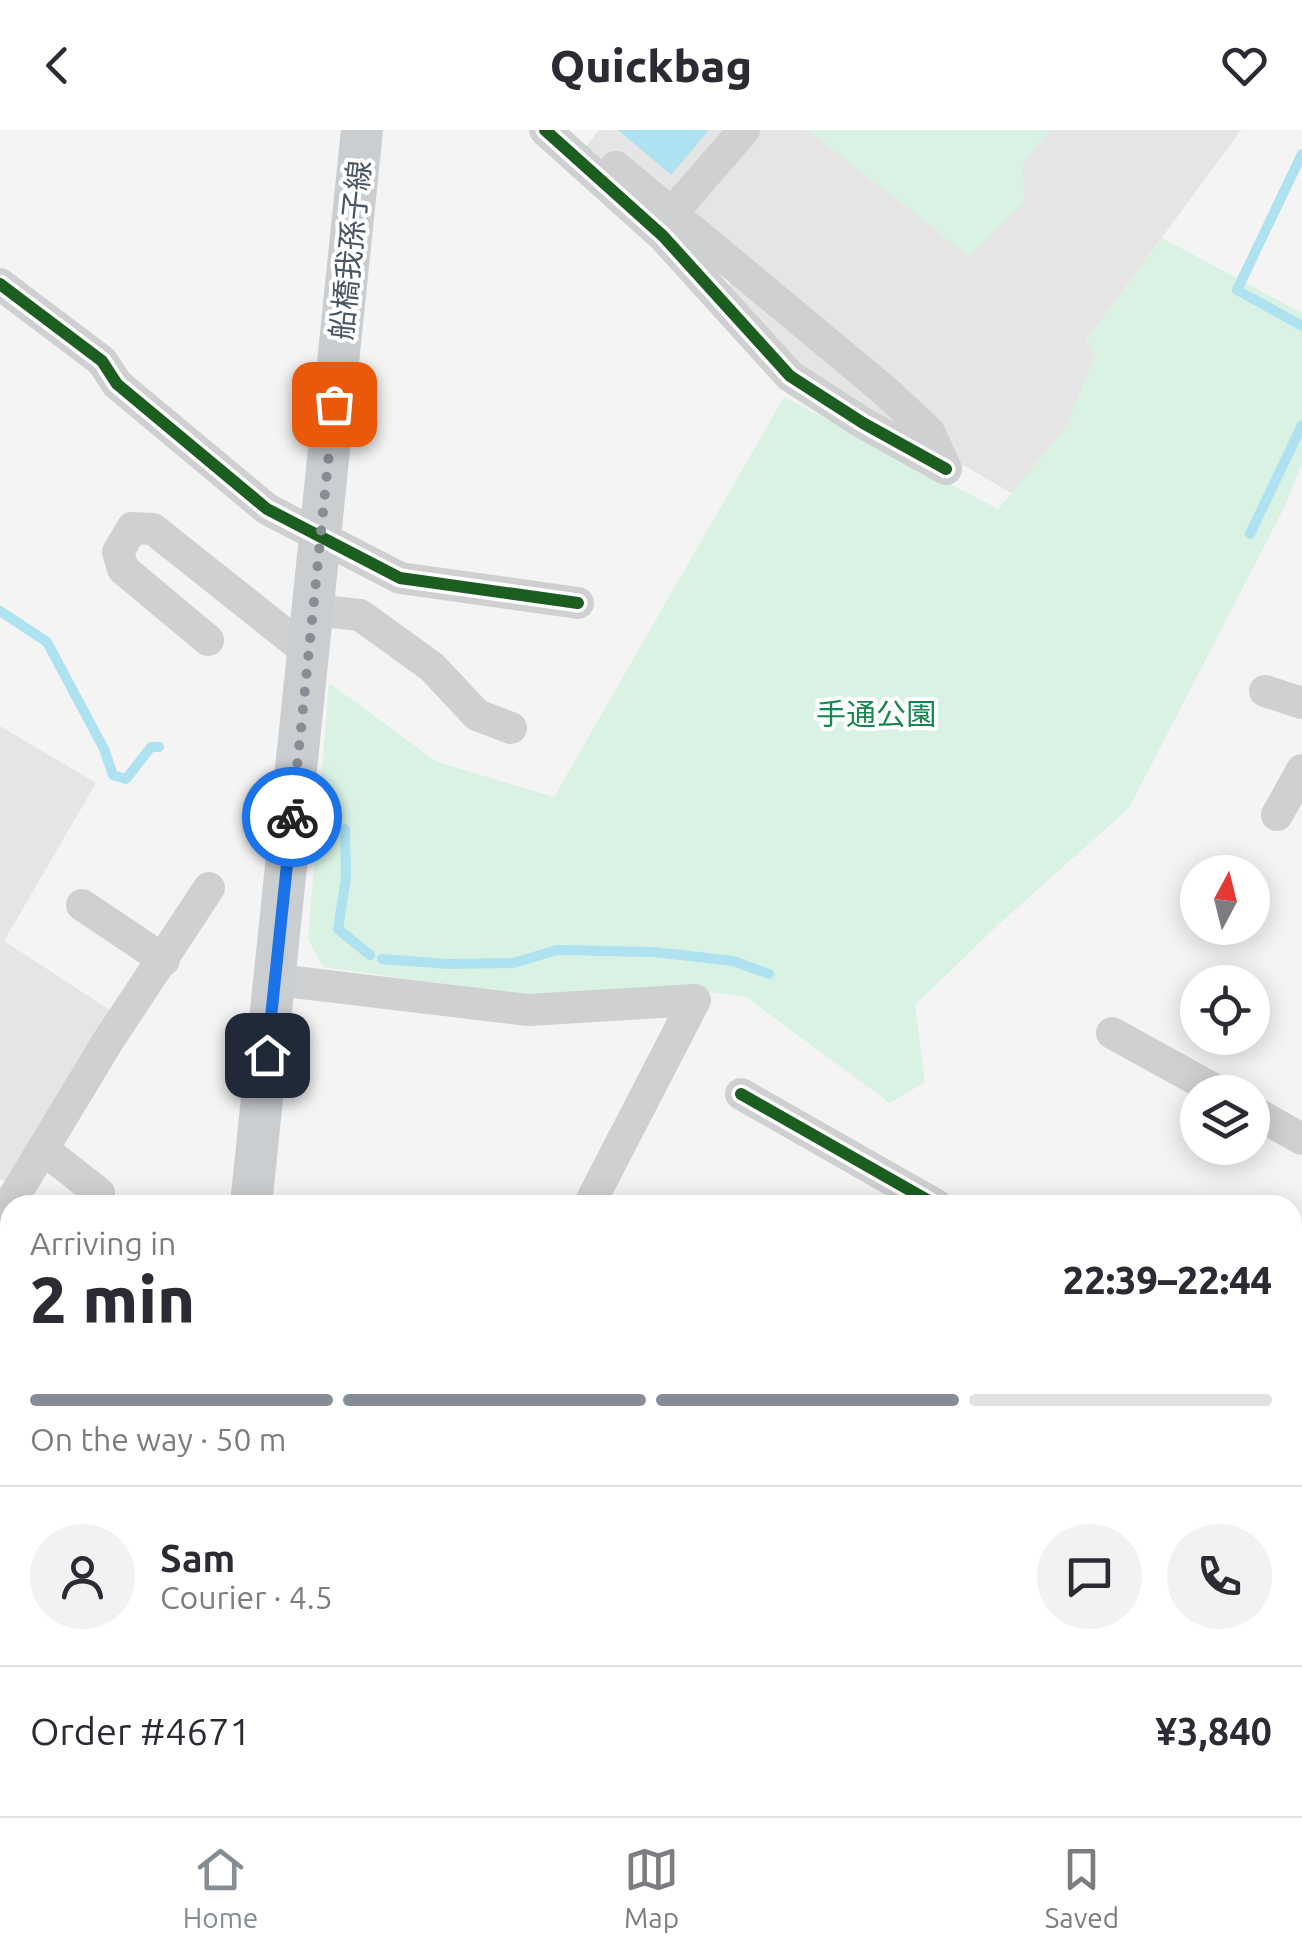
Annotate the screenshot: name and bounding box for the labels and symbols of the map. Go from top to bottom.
street label: 船橋我孫子線 [324,159,376,341]
pin [292,362,377,447]
park label: 手通公園 [816,697,936,731]
courier [242,767,342,867]
north arrow [1180,855,1270,945]
pin [225,1013,310,1098]

